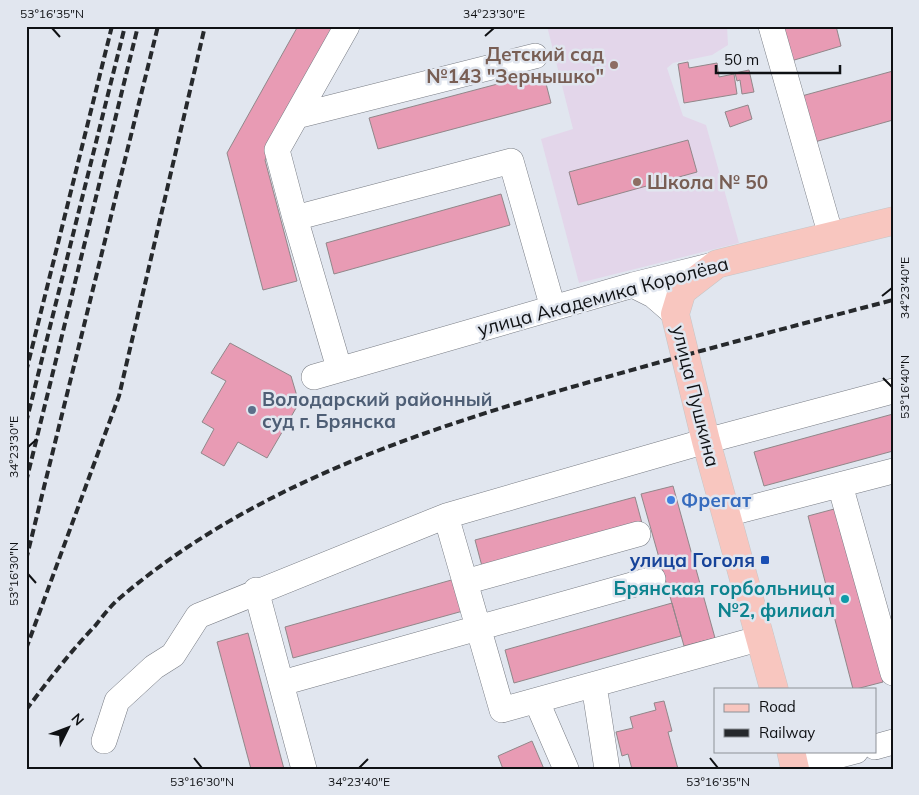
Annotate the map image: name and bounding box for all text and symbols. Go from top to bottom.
text: 53°16'35"N [20,6,84,21]
text: 34°23'30"E [463,6,525,21]
place label: Детский сад №143 "Зернышко" [426,42,604,88]
scale bar [716,42,840,74]
text: 50 m [724,50,759,69]
marker: Детский сад №143 "Зернышко" [608,59,620,71]
place label: Школа № 50 [647,170,768,194]
marker: Школа № 50 [631,176,643,188]
street label: улица Академика Королёва [475,251,731,341]
text: 34°23'40"E [897,257,912,319]
street label: улица Пушкина [667,323,725,469]
text: 53°16'40"N [897,355,912,419]
place label: Володарский районный суд г. Брянска [262,387,492,433]
marker: Володарский районный суд г. Брянска [246,404,258,416]
text: 34°23'30"E [6,416,21,478]
place label: Фрегат [681,488,752,512]
marker: Фрегат [665,494,677,506]
text: 53°16'30"N [6,542,21,606]
place label: улица Гоголя [630,548,755,572]
marker: улица Гоголя [759,554,771,566]
place label: Брянская горбольница №2, филиал [613,576,835,622]
marker: Брянская горбольница №2, филиал [839,593,851,605]
legend [714,688,876,752]
text: Road [759,697,796,716]
north arrow [42,702,92,752]
text: N [67,709,88,729]
text: Railway [759,723,815,742]
text: 53°16'30"N [170,774,234,789]
text: 34°23'40"E [328,774,390,789]
text: 53°16'35"N [686,774,750,789]

